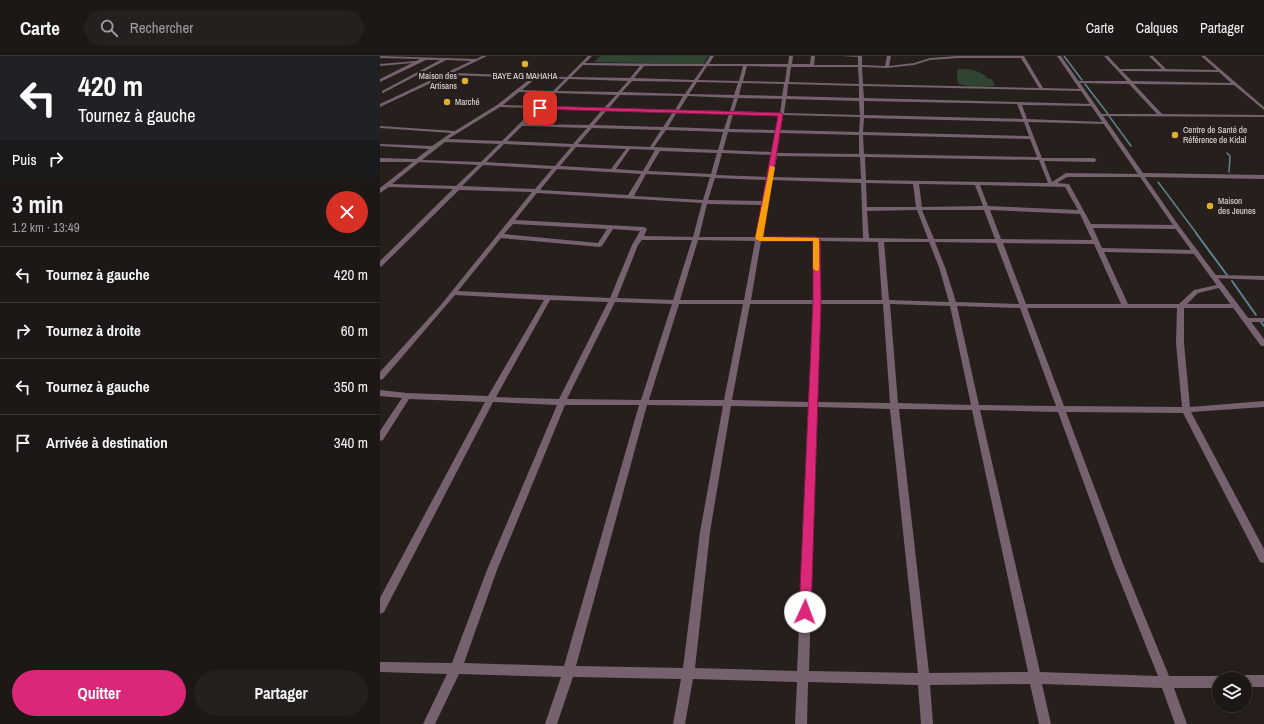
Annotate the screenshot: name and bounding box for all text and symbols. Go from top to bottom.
search box [84,10,364,46]
text: Carte [20,15,60,41]
icon: search [98,17,120,39]
text: Rechercher [130,17,193,38]
text: Carte [1086,19,1114,37]
text: Calques [1136,19,1178,37]
text: Partager [1200,19,1244,37]
marker: BAYE AG MAHAHA [520,59,530,69]
text: 420 m [78,67,143,105]
place label: Maison des Artisans [419,70,457,92]
place label: BAYE AG MAHAHA [492,70,558,82]
icon: left [12,72,64,124]
marker: Maison des Artisans [460,76,470,86]
pin [523,91,557,125]
place label: Marché [455,96,480,108]
marker: Marché [442,97,452,107]
icon: arrive [529,97,551,119]
text: Tournez à gauche [78,103,195,128]
place label: Centre de Santé de Référence de Kidal [1183,124,1247,146]
marker: Centre de Santé de Référence de Kidal [1170,130,1180,140]
icon: right [45,148,67,170]
text: Puis [12,149,37,170]
text: 3 min [12,188,63,220]
button: close [326,191,368,233]
place label: Maison des Jeunes [1218,195,1256,217]
marker: Maison des Jeunes [1205,201,1215,211]
text: 1.2 km · 13:49 [12,219,80,236]
icon: left [12,264,34,286]
text: Tournez à gauche [46,264,150,285]
text: 420 m [334,264,368,285]
icon: right [12,320,34,342]
text: Tournez à droite [46,320,141,341]
text: 60 m [341,320,368,341]
icon: left [12,376,34,398]
text: Tournez à gauche [46,376,150,397]
text: 350 m [334,376,368,397]
icon: arrive [12,432,34,454]
text: Arrivée à destination [46,432,168,453]
text: 340 m [334,432,368,453]
position arrow [784,591,826,633]
button: Quitter [12,670,186,716]
button: Partager [194,670,368,716]
map controls [1212,672,1252,712]
button: layers [1212,672,1252,712]

